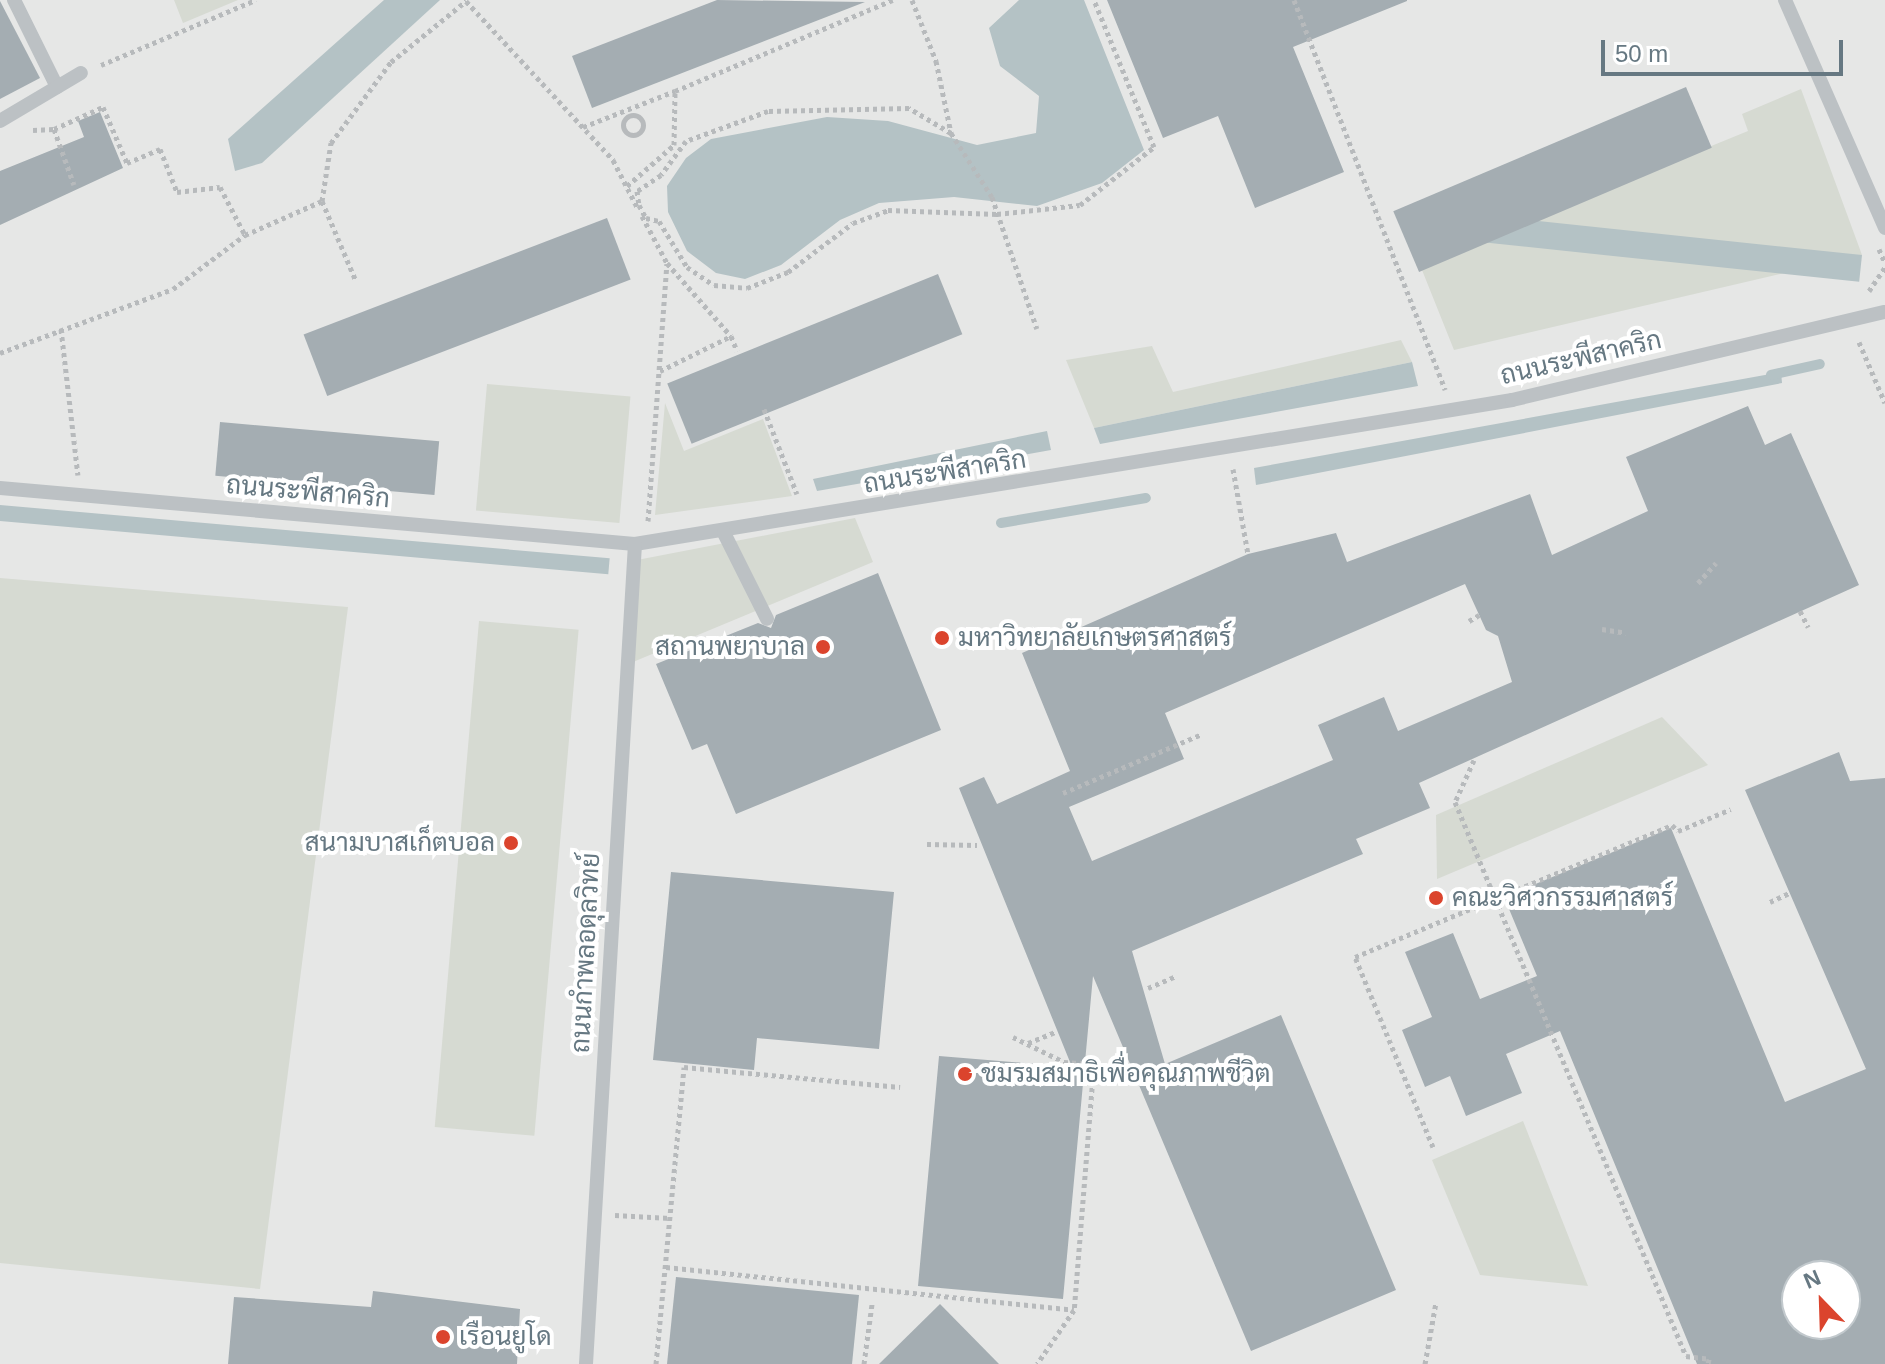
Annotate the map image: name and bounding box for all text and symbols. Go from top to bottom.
scale bar [1605,24,1847,74]
text: 50 m [1615,40,1668,67]
street label: ถนนระพีสาคริก [1497,324,1665,392]
street label: ถนนระพีสาคริก [861,444,1029,500]
street label: ถนนระพีสาคริก [225,469,391,515]
place label: มหาวิทยาลัยเกษตรศาสตร์ [958,622,1232,654]
marker: มหาวิทยาลัยเกษตรศาสตร์ [933,629,951,647]
place label: สถานพยาบาล [655,631,805,663]
marker: สถานพยาบาล [812,636,834,658]
place label: สนามบาสเก็ตบอล [304,827,495,859]
marker: สนามบาสเก็ตบอล [502,834,520,852]
street label: ถนนกำพลอดุลวิทย์ [565,852,607,1054]
place label: คณะวิศวกรรมศาสตร์ [1452,882,1673,914]
marker: คณะวิศวกรรมศาสตร์ [1427,889,1445,907]
place label: ชมรมสมาธิเพื่อคุณภาพชีวิต [981,1058,1271,1090]
marker: ชมรมสมาธิเพื่อคุณภาพชีวิต [956,1065,974,1083]
north arrow [1781,1260,1861,1340]
text: N [1800,1265,1824,1294]
place label: เรือนยูโด [459,1321,552,1353]
marker: เรือนยูโด [434,1328,452,1346]

